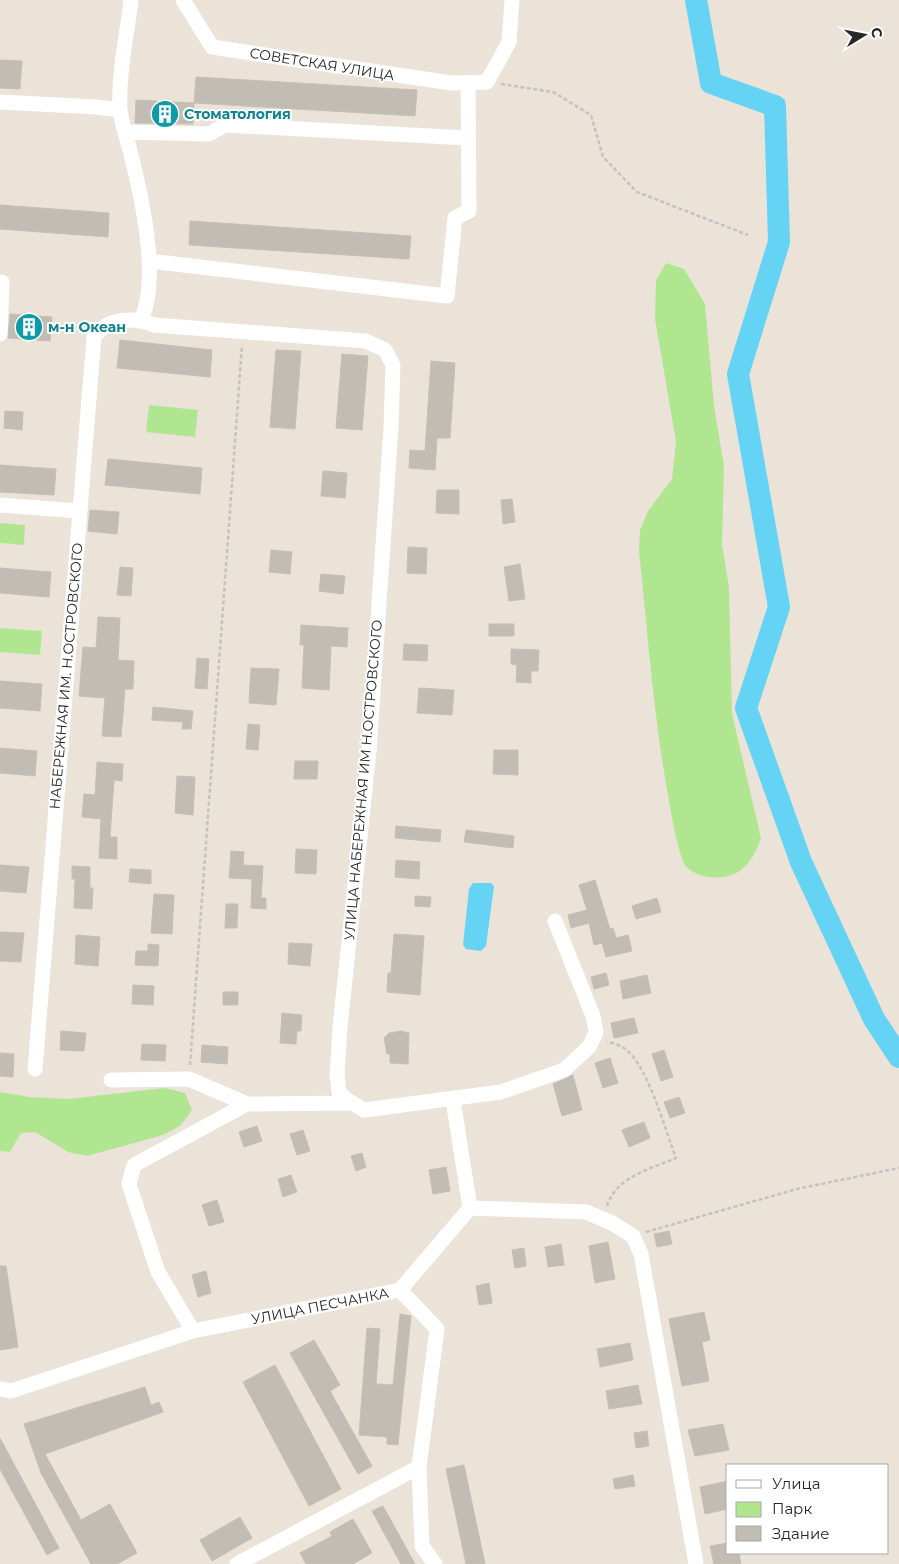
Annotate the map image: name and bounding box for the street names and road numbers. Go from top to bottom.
street label: СОВЕТСКАЯ УЛИЦА [248,44,396,84]
street label: НАБЕРЕЖНАЯ ИМ. Н.ОСТРОВСКОГО [45,542,87,810]
street label: УЛИЦА НАБЕРЕЖНАЯ ИМ Н.ОСТРОВСКОГО [340,619,386,941]
street label: УЛИЦА ПЕСЧАНКА [250,1284,391,1328]

